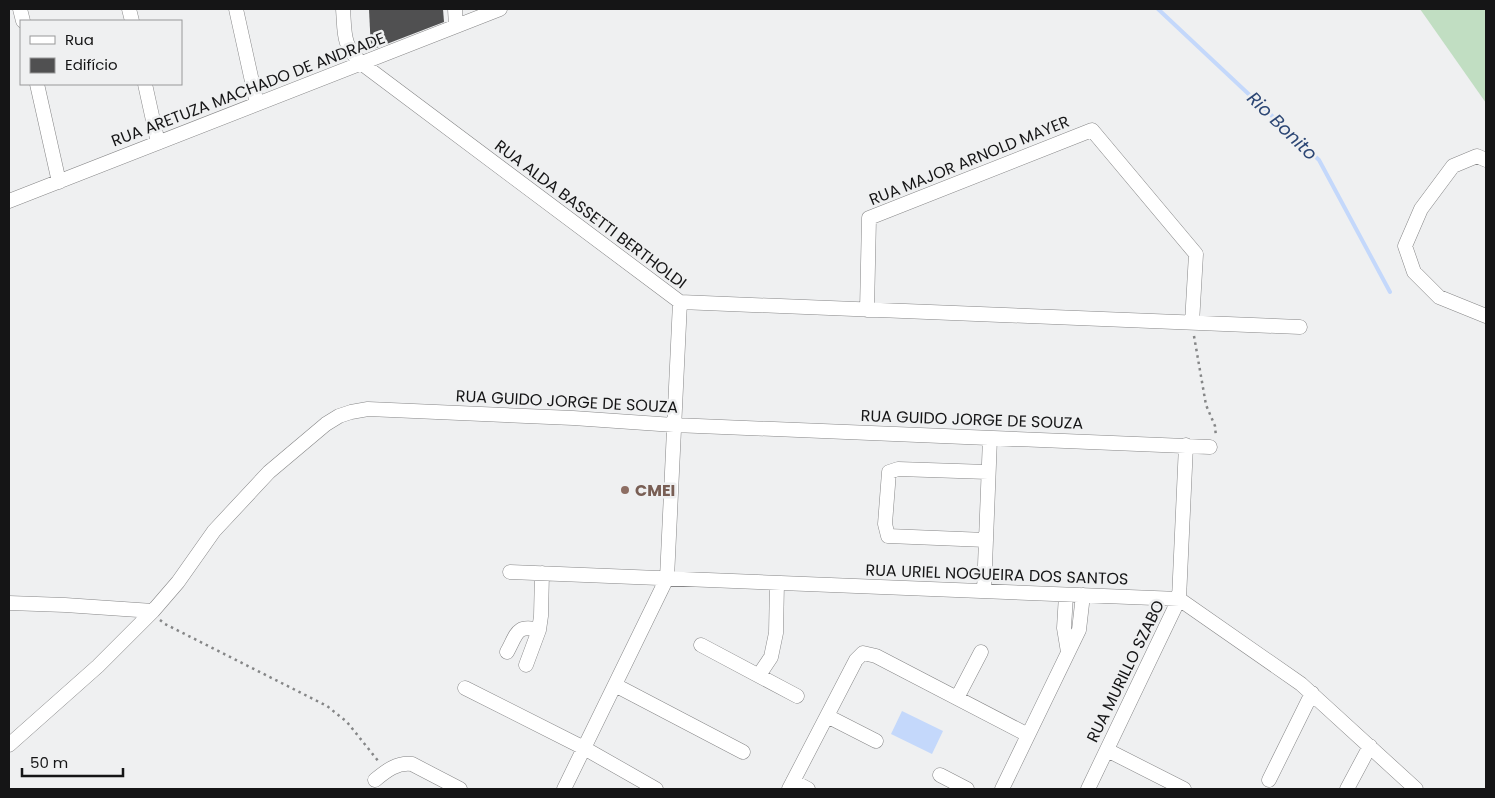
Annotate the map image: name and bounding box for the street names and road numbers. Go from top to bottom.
street label: RUA ARETUZA MACHADO DE ANDRADE [108,26,388,152]
street label: RUA MAJOR ARNOLD MAYER [866,110,1073,211]
street label: RUA ALDA BASSETTI BERTHOLDI [490,135,691,294]
street label: RUA GUIDO JORGE DE SOUZA [455,384,679,419]
street label: RUA GUIDO JORGE DE SOUZA [860,404,1084,435]
street label: RUA URIEL NOGUEIRA DOS SANTOS [865,558,1129,591]
street label: RUA MURILLO SZABO [1081,596,1170,746]

